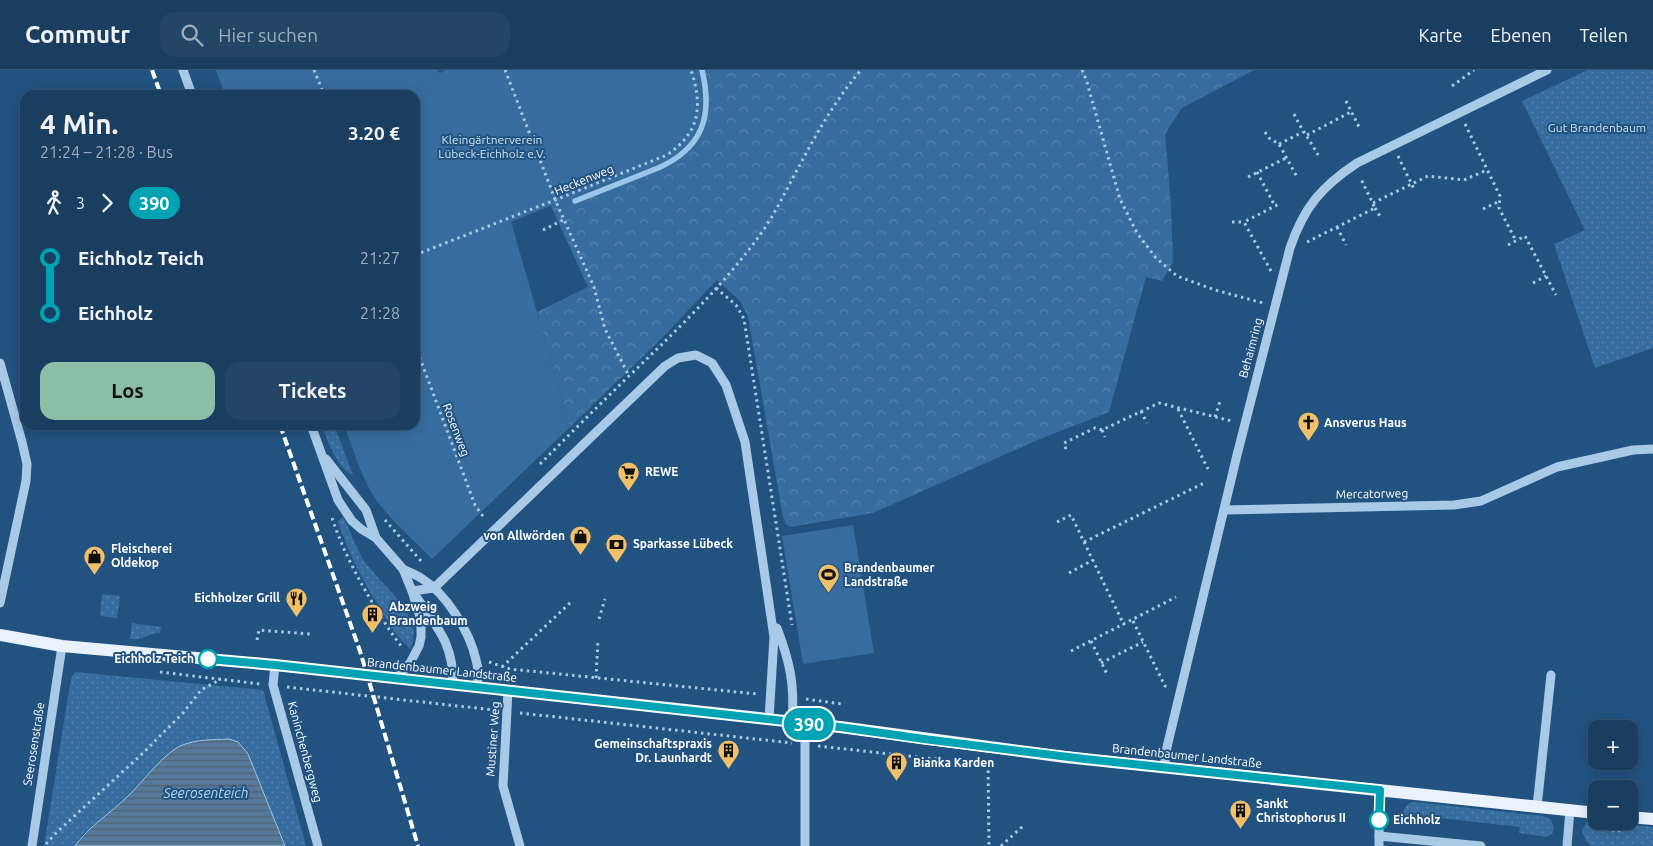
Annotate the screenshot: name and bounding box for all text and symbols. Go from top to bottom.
search box [160,12,510,57]
text: Commutr [25,21,130,48]
icon: search [178,21,206,49]
text: Hier suchen [218,24,318,46]
text: Karte [1419,25,1463,45]
text: Ebenen [1491,25,1552,45]
text: Teilen [1580,25,1628,45]
text: 4 Min. [40,108,118,139]
park label: Gut Brandenbaum [1548,121,1646,134]
text: 3.20 € [348,122,400,144]
park label: Kleingärtnerverein Lübeck-Eichholz e.V. [438,133,546,160]
text: 21:24 – 21:28 · Bus [40,143,173,161]
street label: Heckenweg [552,162,615,197]
icon: walk [40,189,68,217]
icon: forward [93,189,121,217]
text: 390 [139,193,170,213]
text: 3 [76,194,85,212]
text: Eichholz Teich [78,247,204,269]
text: 21:27 [360,249,400,267]
text: Eichholz [78,302,153,324]
text: 21:28 [360,304,400,322]
street label: Behaimring [1236,316,1265,379]
button: Los [40,362,215,420]
button: Tickets [225,362,400,420]
street label: Rosenweg [440,401,473,458]
church icon: Ansverus Haus [1296,411,1320,442]
place label: Ansverus Haus [1324,416,1407,429]
supermarket icon: REWE [617,460,641,491]
place label: REWE [645,465,678,478]
street label: Mercatorweg [1336,486,1408,501]
shop icon: von Allwörden [569,524,593,555]
place label: von Allwörden [484,529,565,542]
bank icon: Sparkasse Lübeck [605,532,629,563]
place label: Sparkasse Lübeck [633,537,733,550]
place label: Fleischerei Oldekop [111,542,172,569]
shop icon: Fleischerei Oldekop [83,544,107,575]
place label: Brandenbaumer Landstraße [844,561,934,588]
sports icon: Brandenbaumer Landstraße [816,563,840,594]
restaurant icon: Eichholzer Grill [284,586,308,617]
place label: Eichholzer Grill [194,591,280,604]
place label: Abzweig Brandenbaum [389,600,468,627]
building icon: Abzweig Brandenbaum [361,602,385,633]
marker: Eichholz Teich [198,649,218,669]
place label: Eichholz Teich [114,652,194,665]
street label: Brandenbaumer Landstraße [366,655,518,684]
street label: Kaninchenbergweg [286,700,325,804]
street label: Seerosenstraße [20,701,47,787]
street label: Mustiner Weg [483,701,502,777]
line badge: 390 [780,708,838,740]
text: 390 [794,714,824,734]
map controls [1588,720,1638,830]
button: + [1588,720,1638,770]
place label: Gemeinschaftspraxis Dr. Launhardt [594,737,712,764]
building icon: Gemeinschaftspraxis Dr. Launhardt [716,739,740,770]
street label: Brandenbaumer Landstraße [1111,741,1263,770]
building icon: Bianka Karden [885,751,909,782]
place label: Bianka Karden [913,756,994,769]
button: − [1588,780,1638,830]
water label: Seerosenteich [162,785,249,801]
place label: Sankt Christophorus II [1256,797,1346,824]
building icon: Sankt Christophorus II [1228,799,1252,830]
marker: Eichholz [1369,810,1389,830]
place label: Eichholz [1393,813,1440,826]

